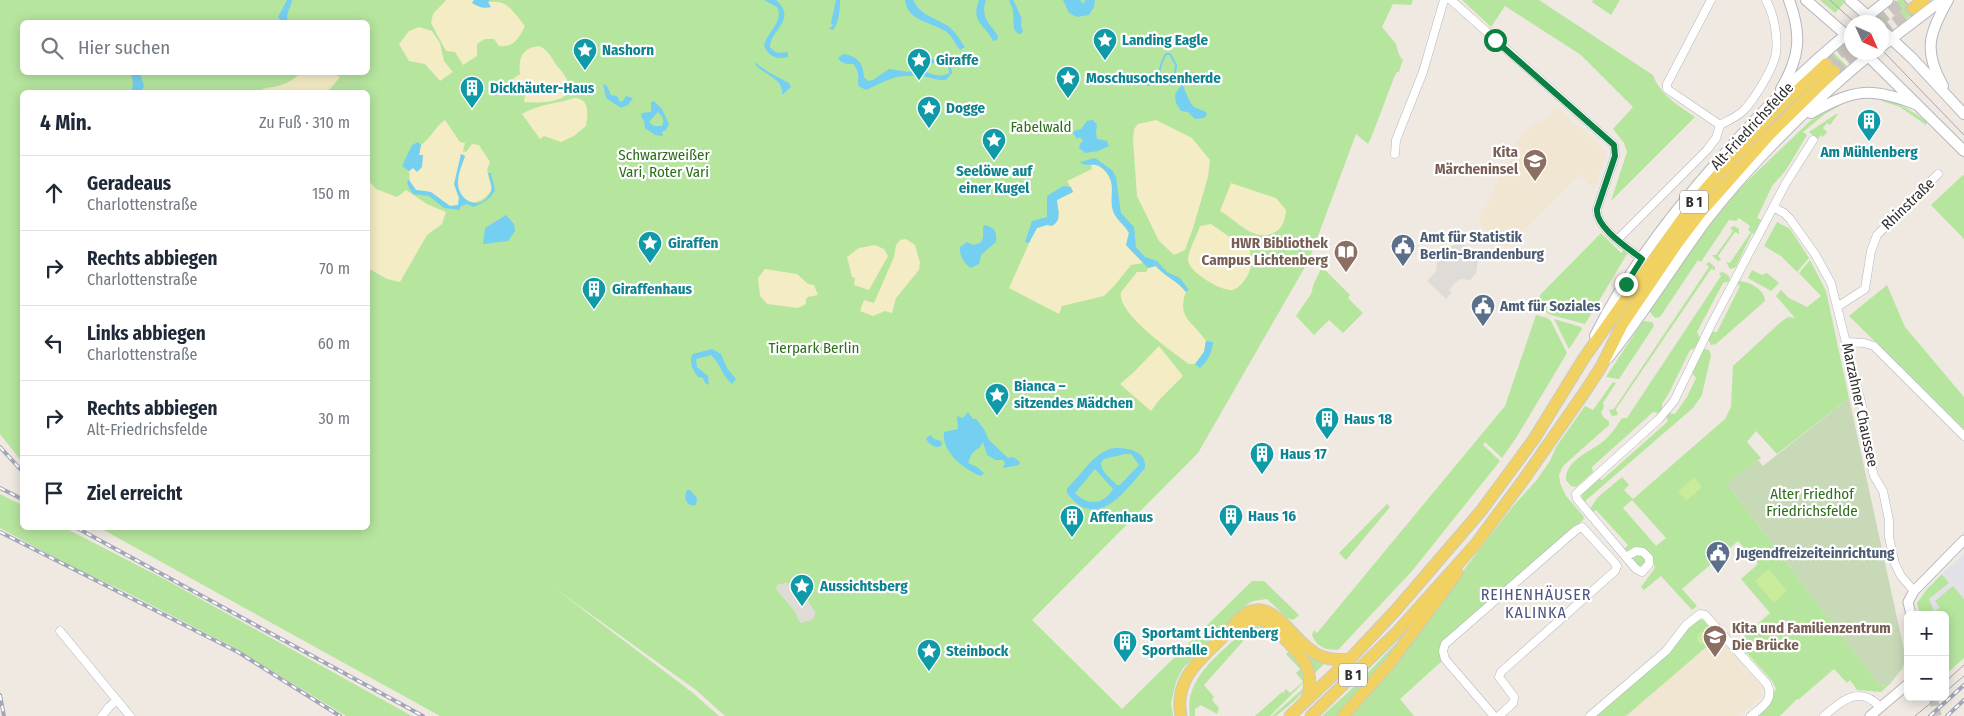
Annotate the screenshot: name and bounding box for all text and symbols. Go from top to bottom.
north arrow [1844,15,1889,60]
search box [20,20,370,75]
place icon: Landing Eagle [1092,27,1118,61]
route start [1484,29,1507,52]
place label: Landing Eagle [1122,31,1208,49]
icon: search [38,34,66,62]
text: Hier suchen [78,36,170,59]
place icon: Nashorn [572,37,598,71]
place label: Nashorn [602,41,654,59]
place icon: Giraffe [906,47,932,81]
place label: Giraffe [936,51,979,69]
place icon: Moschusochsenherde [1055,65,1081,99]
place label: Moschusochsenherde [1086,69,1221,87]
building icon: Dickhäuter-Haus [459,75,485,109]
street label: Alt-Friedrichsfelde [1707,78,1797,174]
place label: Dickhäuter-Haus [490,79,595,97]
place icon: Dogge [916,95,942,129]
place label: Dogge [946,99,986,117]
building icon: Am Mühlenberg [1856,108,1882,142]
text: 4 Min. [40,110,92,136]
text: Zu Fuß · 310 m [259,113,350,132]
park label: Fabelwald [1010,118,1072,136]
place icon: Seelöwe auf einer Kugel [981,127,1007,161]
place label: Kita Märcheninsel [1435,143,1519,178]
place label: Am Mühlenberg [1819,143,1918,161]
park label: Schwarzweißer Vari, Roter Vari [618,146,710,181]
school or university icon: Kita Märcheninsel [1522,148,1548,182]
place label: Seelöwe auf einer Kugel [956,162,1033,197]
text: Geradeaus [87,172,171,195]
street label: Rhinstraße [1878,174,1938,234]
icon: ahead [40,179,68,207]
text: 150 m [312,184,350,203]
road number: B 1 [1680,190,1708,213]
text: Charlottenstraße [87,195,197,214]
place label: Amt für Statistik Berlin-Brandenburg [1419,228,1545,263]
place icon: Giraffen [637,230,663,264]
public building icon: Amt für Statistik Berlin-Brandenburg [1390,233,1416,267]
place label: Giraffen [668,234,719,252]
place label: HWR Bibliothek Campus Lichtenberg [1201,234,1329,269]
library icon: HWR Bibliothek Campus Lichtenberg [1333,239,1359,273]
text: Rechts abbiegen [87,247,217,270]
icon: right [40,254,68,282]
text: 70 m [319,259,350,278]
text: Charlottenstraße [87,270,197,289]
route end [1615,273,1638,296]
building icon: Giraffenhaus [581,276,607,310]
place label: Giraffenhaus [612,280,693,298]
public building icon: Amt für Soziales [1470,293,1496,327]
place label: Amt für Soziales [1499,297,1601,315]
text: Links abbiegen [87,322,206,345]
icon: left [40,329,68,357]
text: 60 m [318,334,350,353]
park label: Tierpark Berlin [769,339,859,357]
street label: Marzahner Chaussee [1838,341,1882,469]
text: Charlottenstraße [87,345,197,364]
place label: Bianca – sitzendes Mädchen [1014,377,1133,412]
place icon: Bianca – sitzendes Mädchen [984,382,1010,416]
text: Rechts abbiegen [87,397,217,420]
icon: right [40,404,68,432]
building icon: Haus 18 [1314,406,1340,440]
text: 30 m [318,409,350,428]
place label: Haus 18 [1344,410,1392,428]
text: Alt-Friedrichsfelde [87,420,208,439]
building icon: Haus 17 [1249,441,1275,475]
place label: Haus 17 [1280,445,1327,463]
icon: arrive [40,479,68,507]
text: Ziel erreicht [87,482,183,505]
park label: Alter Friedhof Friedrichsfelde [1766,485,1858,520]
building icon: Haus 16 [1218,503,1244,537]
building icon: Affenhaus [1059,504,1085,538]
place label: Haus 16 [1248,507,1296,525]
place label: Affenhaus [1089,508,1153,526]
public building icon: Jugendfreizeiteinrichtung [1705,540,1731,574]
place label: Jugendfreizeiteinrichtung [1735,544,1895,562]
place icon: Aussichtsberg [789,573,815,607]
place label: Aussichtsberg [819,577,908,595]
district label: REIHENHÄUSER KALINKA [1481,585,1591,622]
map controls [1904,611,1949,701]
button: + [1904,611,1949,656]
place label: Kita und Familienzentrum Die Brücke [1732,619,1891,654]
place label: Sportamt Lichtenberg Sporthalle [1142,624,1279,659]
school or university icon: Kita und Familienzentrum Die Brücke [1702,624,1728,658]
building icon: Sportamt Lichtenberg Sporthalle [1112,629,1138,663]
place icon: Steinbock [916,638,942,672]
place label: Steinbock [946,642,1009,660]
button: − [1904,656,1949,701]
road number: B 1 [1339,664,1367,686]

